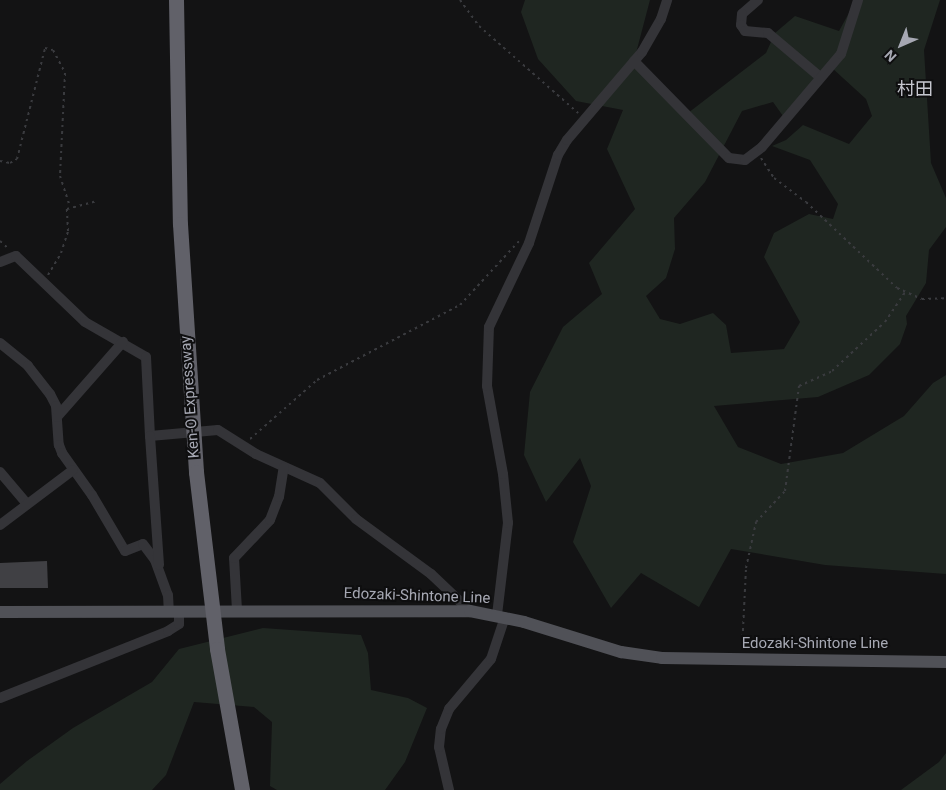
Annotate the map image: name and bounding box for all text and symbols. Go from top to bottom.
north arrow [876,20,926,70]
text: N [881,47,900,65]
district label: 村田 [897,78,933,100]
street label: Ken-O Expressway [177,335,203,459]
street label: Edozaki-Shintone Line [343,584,491,608]
street label: Edozaki-Shintone Line [742,635,888,653]

